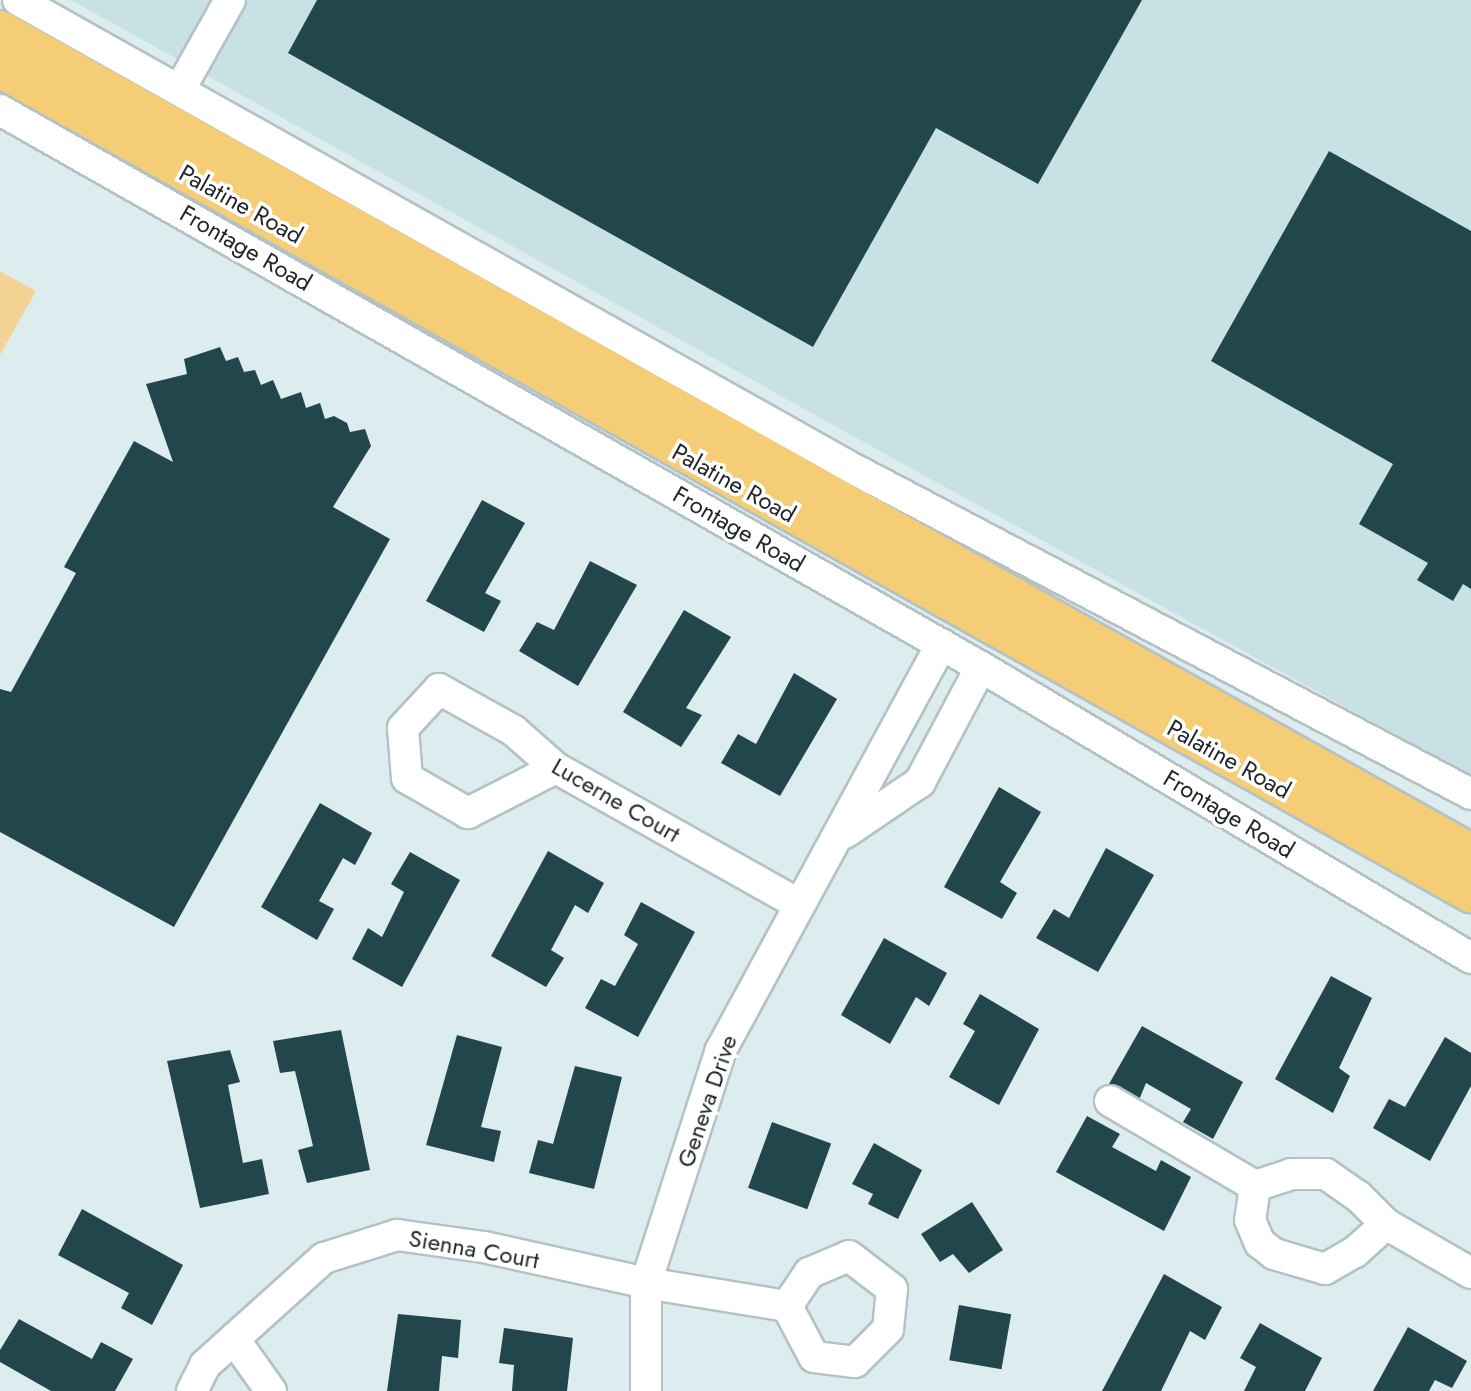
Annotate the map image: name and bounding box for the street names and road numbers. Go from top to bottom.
street label: Palatine Road [174,158,308,250]
street label: Frontage Road [175,199,317,297]
street label: Palatine Road [667,437,801,529]
street label: Frontage Road [668,480,810,578]
street label: Palatine Road [1162,713,1296,805]
street label: Lucerne Court [547,752,685,848]
street label: Frontage Road [1158,764,1300,864]
street label: Geneva Drive [671,1031,743,1171]
street label: Sienna Court [407,1223,541,1275]

